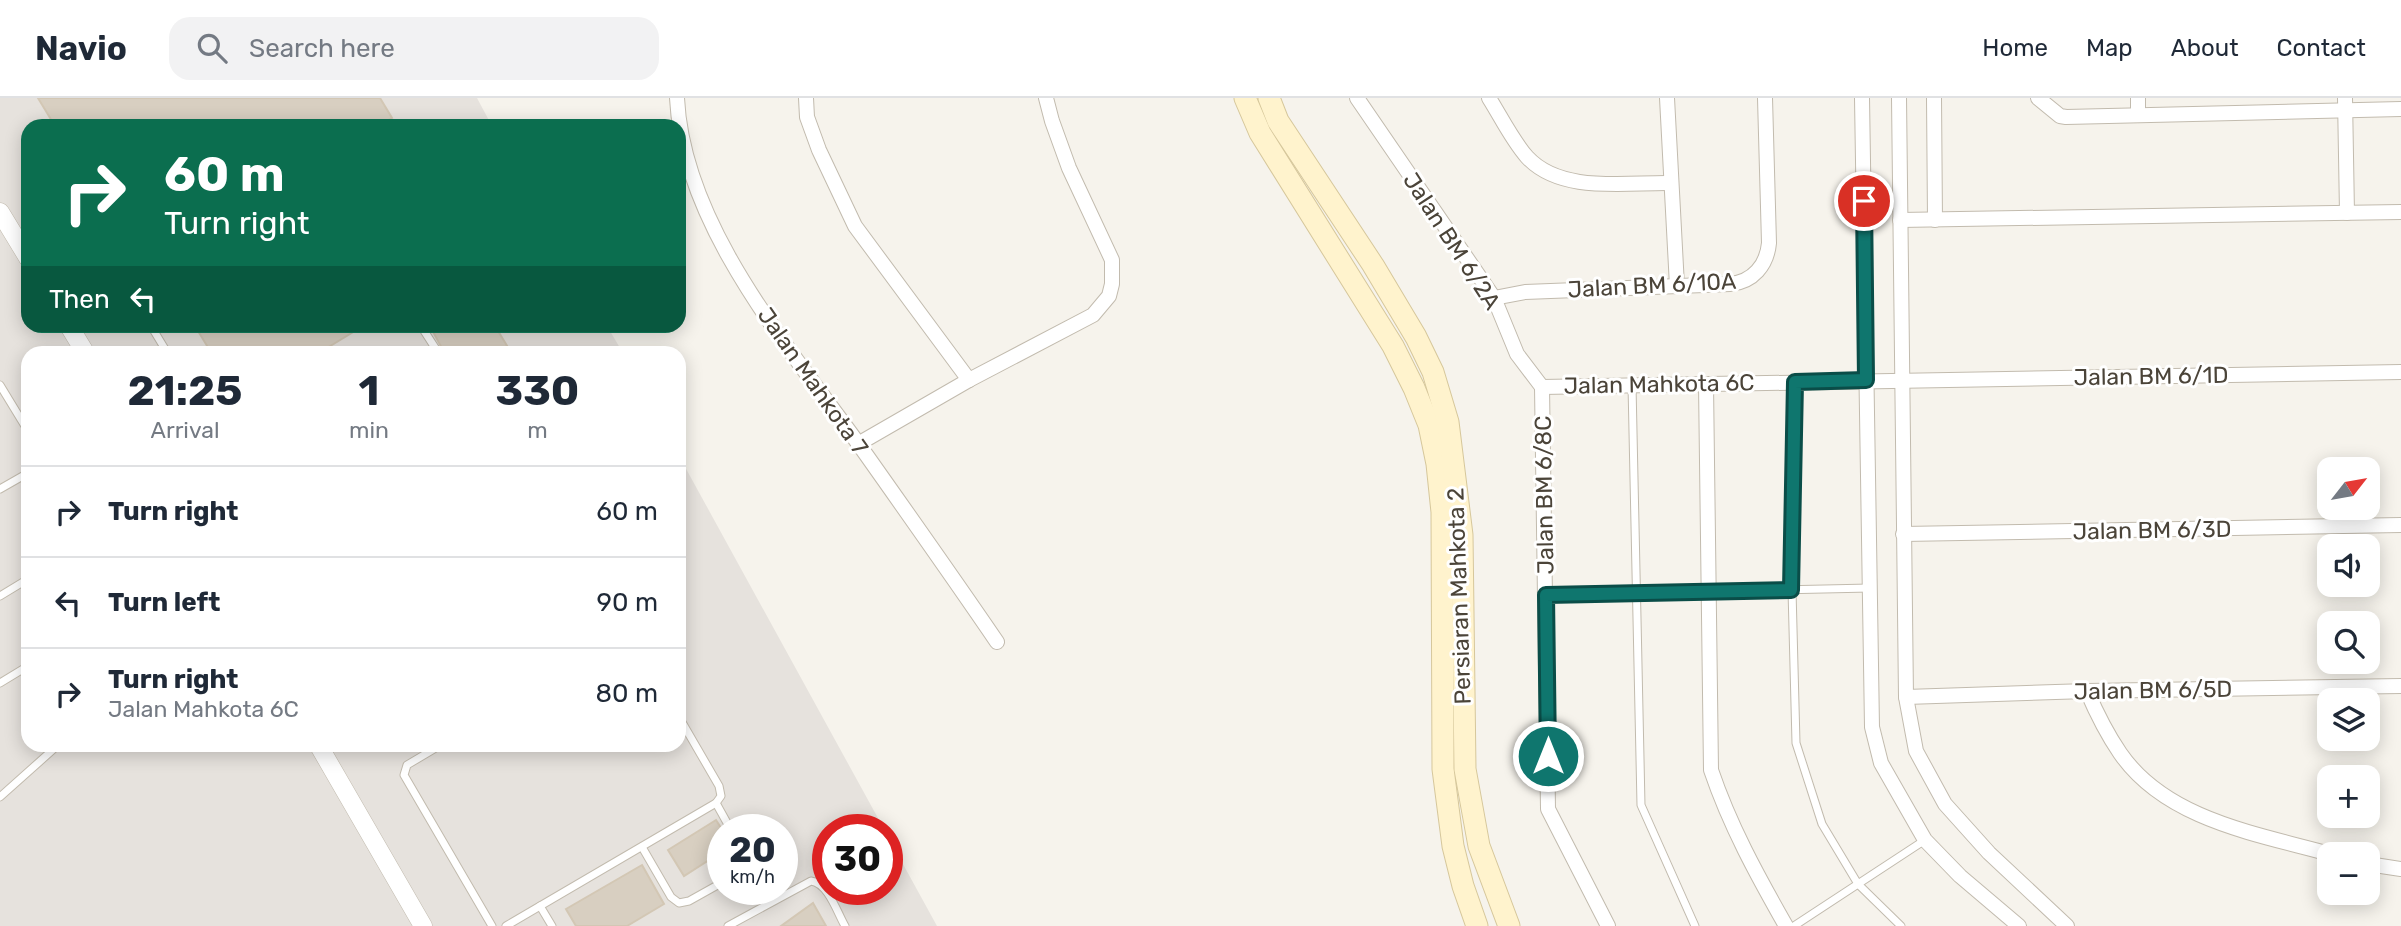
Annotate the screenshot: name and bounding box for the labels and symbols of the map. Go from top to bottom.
street label: Jalan BM 6/2A [1397,167,1507,315]
pin [1834,171,1894,231]
street label: Jalan BM 6/10A [1567,267,1737,303]
street label: Jalan Mahkota 7 [752,302,874,460]
street label: Jalan BM 6/1D [2073,361,2229,391]
street label: Jalan Mahkota 6C [1563,368,1755,400]
street label: Jalan BM 6/8C [1529,415,1559,575]
north arrow [2317,457,2380,520]
street label: Persiaran Mahkota 2 [1441,487,1477,705]
street label: Jalan BM 6/3D [2072,515,2232,545]
street label: Jalan BM 6/5D [2073,675,2233,705]
position arrow [1511,719,1585,793]
speed limit sign: 30 [812,814,903,905]

